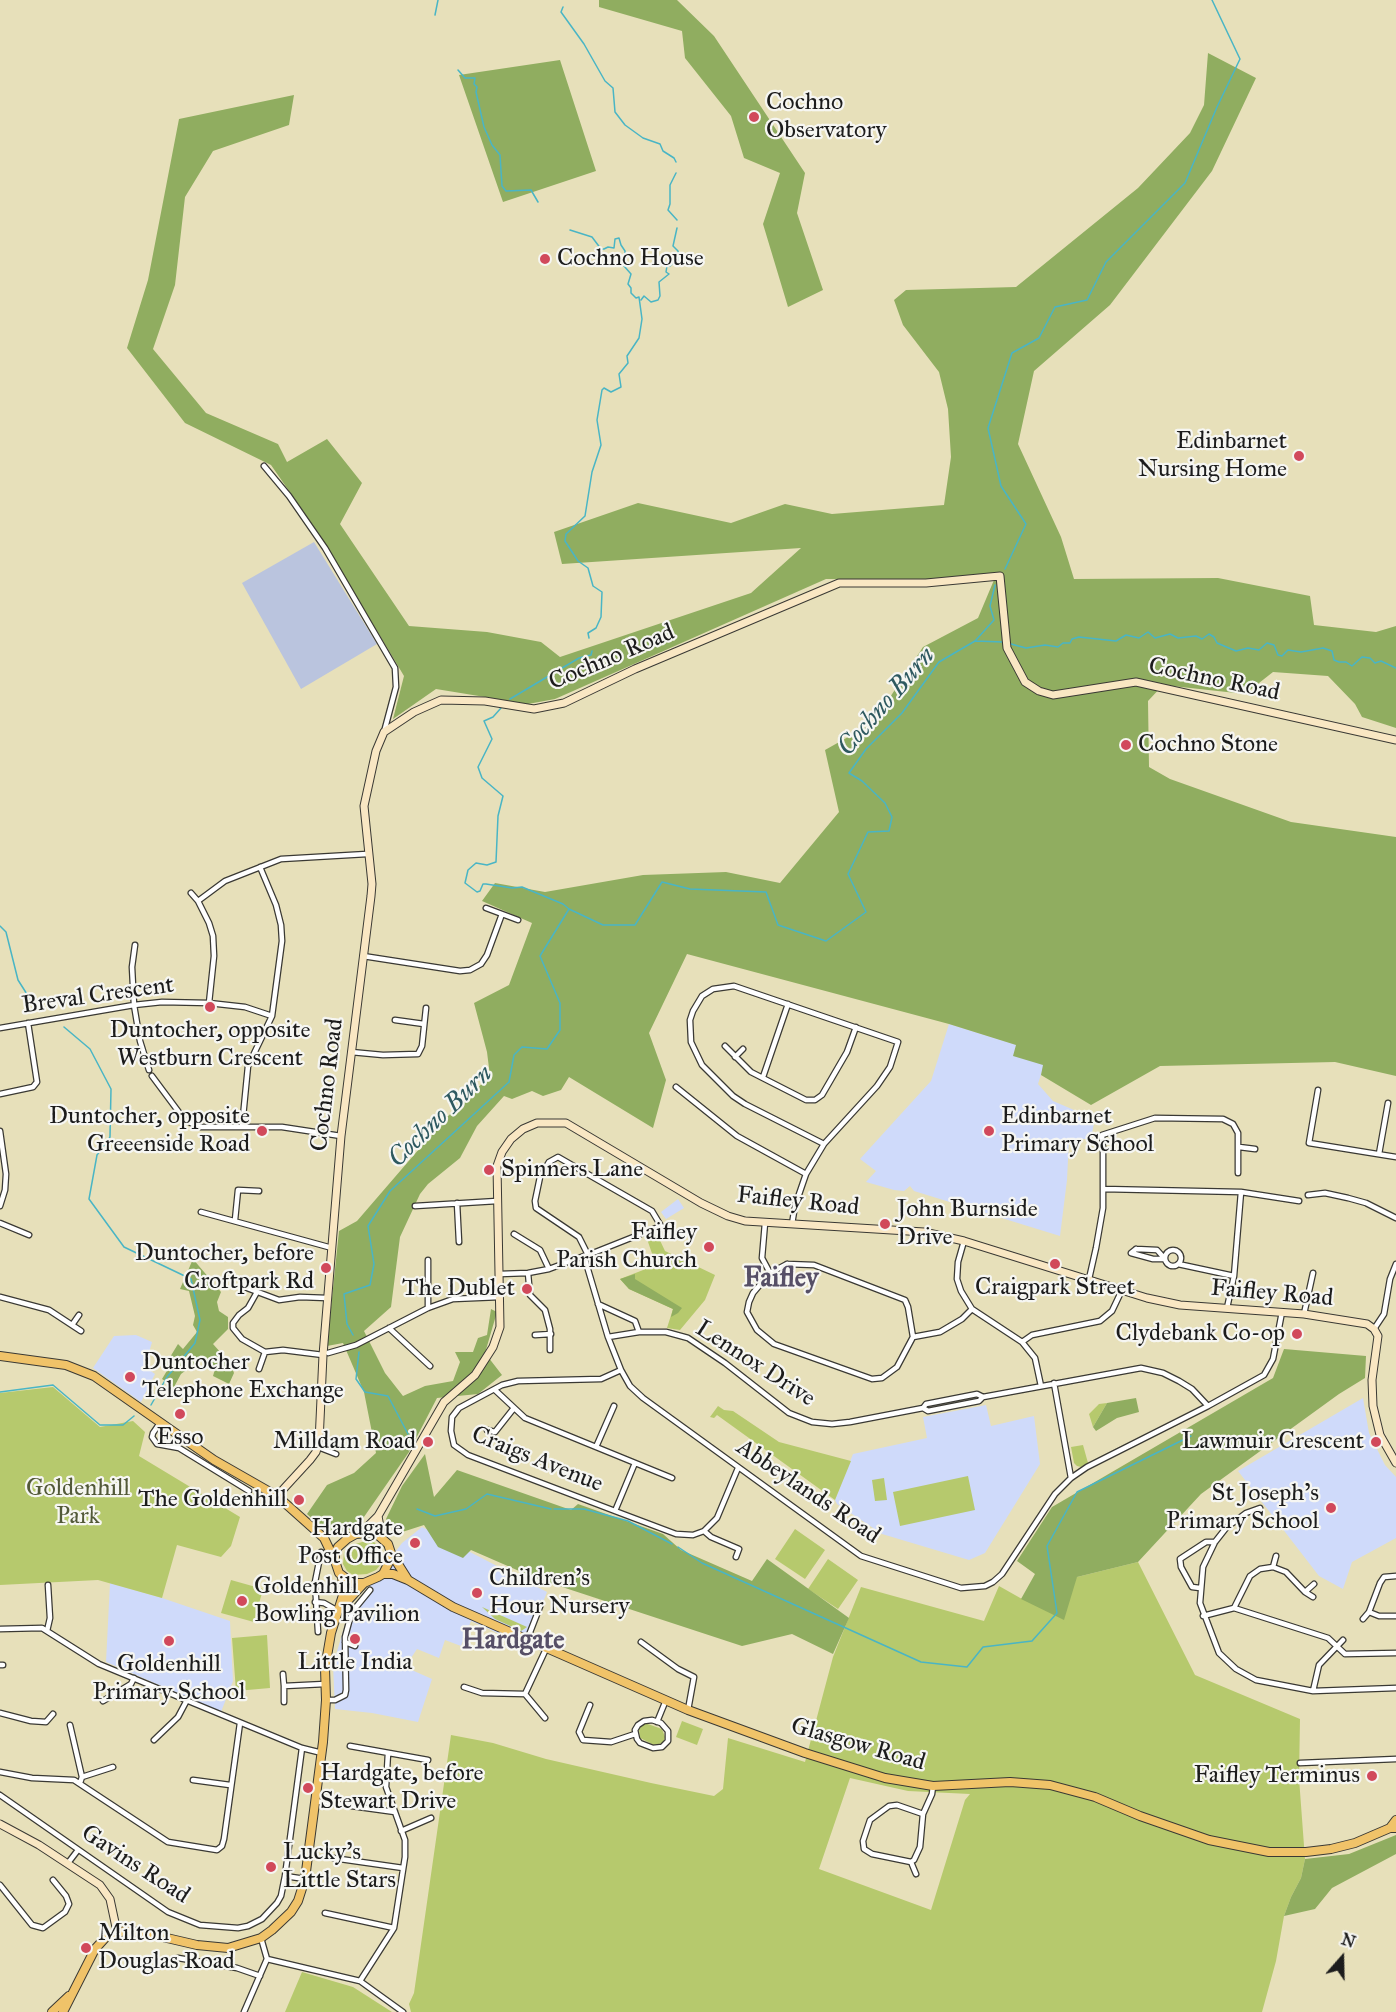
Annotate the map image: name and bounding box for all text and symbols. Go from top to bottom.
place label: Cochno Observatory [766,89,887,145]
marker: Cochno Observatory [747,110,761,124]
place label: Cochno House [557,245,704,273]
marker: Cochno House [538,252,552,266]
place label: Edinbarnet Nursing Home [1138,428,1287,484]
marker: Edinbarnet Nursing Home [1292,449,1306,463]
street label: Cochno Road [545,619,679,697]
water label: Cochno Burn [831,641,943,763]
street label: Cochno Road [1146,652,1282,708]
place label: Cochno Stone [1138,731,1278,759]
marker: Cochno Stone [1119,738,1133,752]
street label: Breval Crescent [20,971,176,1021]
marker: Duntocher, opposite Westburn Crescent [203,1000,217,1014]
place label: Duntocher, opposite Westburn Crescent [110,1017,310,1073]
street label: Cochno Road [306,1017,350,1153]
water label: Cochno Burn [382,1059,500,1175]
place label: Duntocher, opposite Greeenside Road [49,1103,250,1159]
place label: Edinbarnet Primary School [1001,1103,1154,1159]
marker: Duntocher, opposite Greeenside Road [255,1124,269,1138]
marker: Edinbarnet Primary School [982,1124,996,1138]
place label: Spinners Lane [501,1156,643,1184]
marker: Spinners Lane [482,1163,496,1177]
street label: Faifley Road [735,1181,861,1223]
place label: John Burnside Drive [897,1196,1038,1252]
marker: John Burnside Drive [878,1217,892,1231]
place label: Faifley Parish Church [556,1219,697,1275]
place label: Duntocher, before Croftpark Rd [135,1240,314,1296]
marker: Faifley Parish Church [702,1240,716,1254]
marker: Craigpark Street [1048,1257,1062,1271]
marker: Duntocher, before Croftpark Rd [319,1261,333,1275]
district label: Faifley [744,1263,818,1295]
place label: Craigpark Street [975,1274,1135,1302]
street label: Faifley Road [1210,1274,1334,1314]
place label: The Dublet [402,1275,515,1303]
marker: The Dublet [520,1282,534,1296]
street label: Lennox Drive [690,1315,820,1413]
place label: Clydebank Co-op [1116,1320,1285,1348]
marker: Clydebank Co-op [1290,1327,1304,1341]
place label: Duntocher Telephone Exchange [142,1349,344,1405]
marker: Duntocher Telephone Exchange [123,1370,137,1384]
marker: Esso [173,1407,187,1421]
street label: Craigs Avenue [467,1421,607,1499]
place label: Esso [157,1424,203,1452]
place label: Milldam Road [273,1428,416,1456]
place label: Lawmuir Crescent [1182,1428,1364,1456]
street label: Abbeylands Road [731,1433,885,1551]
marker: Milldam Road [421,1435,435,1449]
marker: Lawmuir Crescent [1369,1435,1383,1449]
park label: Goldenhill Park [26,1475,130,1531]
place label: St Joseph's Primary School [1166,1480,1319,1536]
place label: The Goldenhill [138,1486,287,1514]
marker: The Goldenhill [292,1493,306,1507]
marker: St Joseph's Primary School [1324,1501,1338,1515]
place label: Hardgate Post Office [298,1515,403,1571]
marker: Hardgate Post Office [408,1536,422,1550]
place label: Children’s Hour Nursery [489,1565,629,1621]
place label: Goldenhill Bowling Pavilion [254,1573,420,1629]
marker: Children’s Hour Nursery [470,1586,484,1600]
marker: Goldenhill Bowling Pavilion [235,1594,249,1608]
district label: Hardgate [461,1625,565,1657]
marker: Little India [348,1632,362,1646]
marker: Goldenhill Primary School [162,1634,176,1648]
place label: Little India [298,1649,412,1677]
place label: Goldenhill Primary School [92,1651,246,1707]
street label: Glasgow Road [788,1712,928,1778]
place label: Hardgate, before Stewart Drive [320,1760,484,1816]
place label: Faifley Terminus [1194,1762,1360,1790]
marker: Faifley Terminus [1365,1769,1379,1783]
marker: Hardgate, before Stewart Drive [301,1781,315,1795]
street label: Gavins Road [75,1819,195,1911]
place label: Lucky's Little Stars [283,1839,396,1895]
marker: Lucky's Little Stars [264,1860,278,1874]
place label: Milton Douglas Road [98,1920,235,1976]
north arrow [1312,1928,1372,1988]
text: N [1339,1929,1358,1952]
marker: Milton Douglas Road [79,1941,93,1955]

